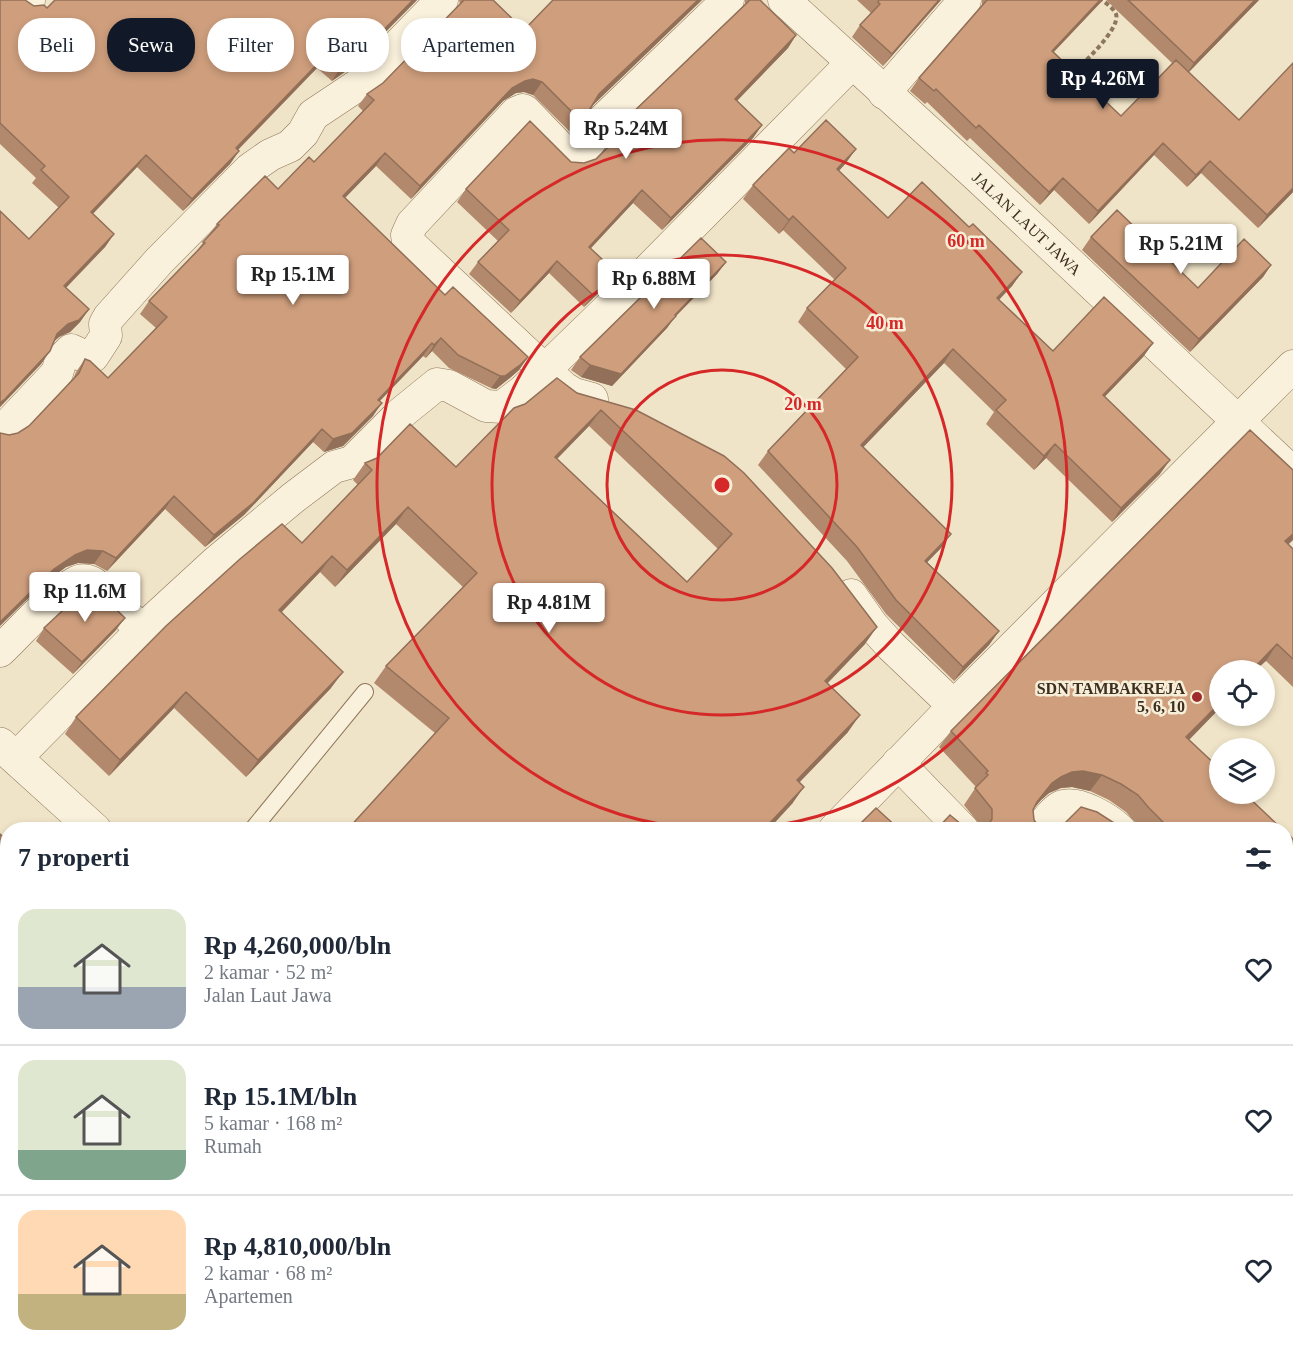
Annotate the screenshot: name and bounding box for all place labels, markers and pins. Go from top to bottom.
pin: Rp 4.26M [1041,59,1165,110]
pin: Rp 5.24M [564,109,688,160]
pin: Rp 5.21M [1119,224,1243,275]
pin: Rp 15.1M [231,255,355,306]
pin: Rp 6.88M [592,259,716,310]
centre of rings [712,475,732,495]
pin: Rp 11.6M [23,572,147,623]
pin: Rp 4.81M [487,583,611,634]
place label: SDN TAMBAKREJA 5, 6, 10 [1037,680,1185,715]
marker: SDN TAMBAKREJA 5, 6, 10 [1190,690,1204,704]

